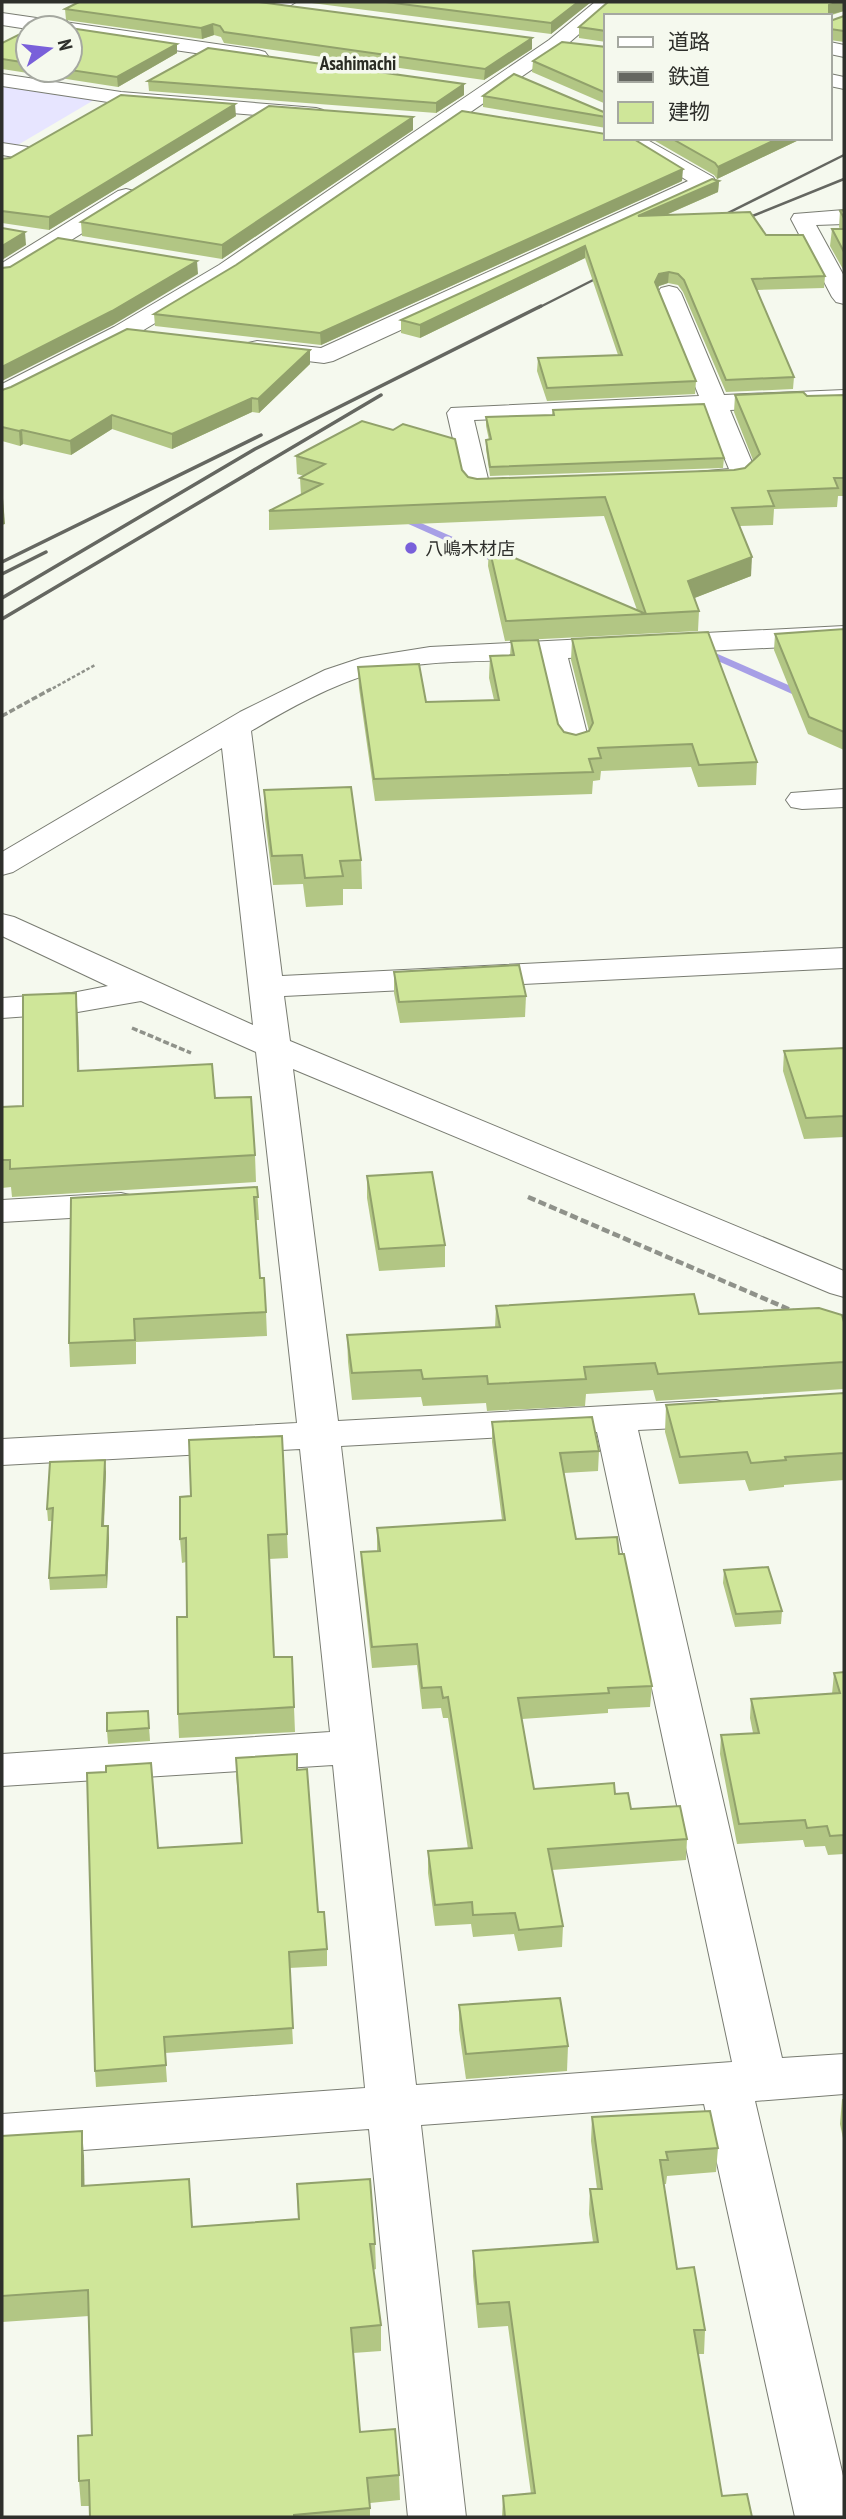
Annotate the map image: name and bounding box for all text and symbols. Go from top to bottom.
north arrow [14,14,84,84]
legend [604,14,832,140]
text: 道路 [668,28,710,55]
text: N [53,37,78,53]
district label: Asahimachi [319,51,396,75]
text: 鉄道 [668,63,710,90]
text: 建物 [668,98,710,125]
place label: 八嶋木材店 [425,537,515,560]
marker: 八嶋木材店 [403,540,419,556]

